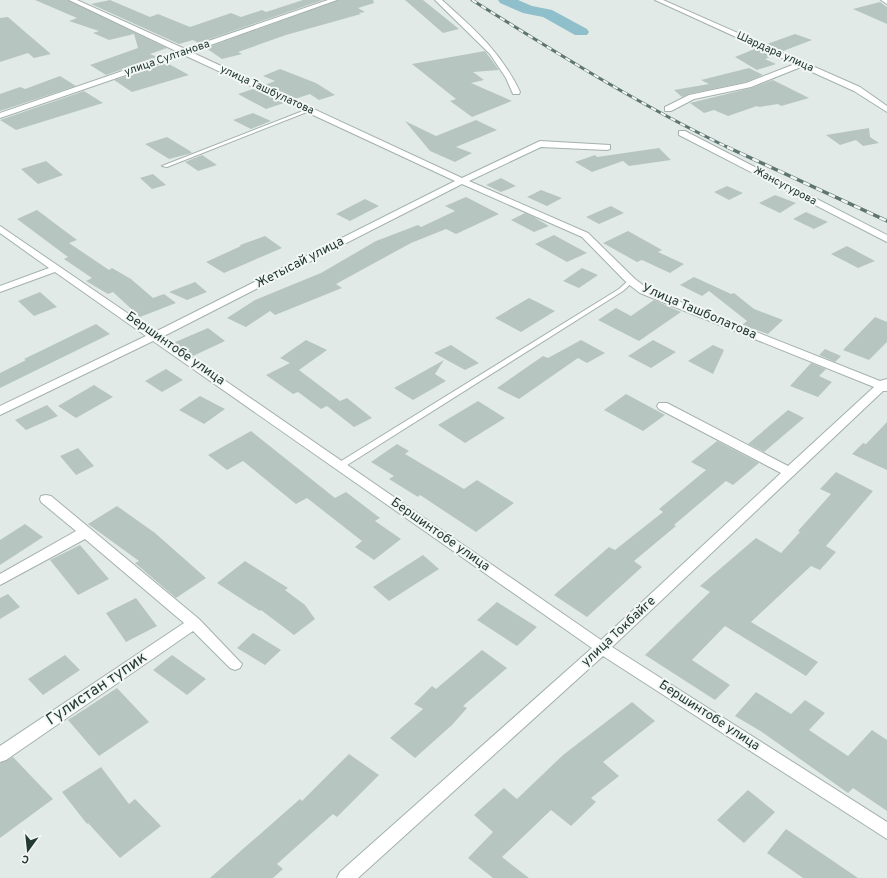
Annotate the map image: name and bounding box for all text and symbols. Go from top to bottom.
street label: Шардара улица [734,29,816,75]
street label: улица Султанова [122,37,212,79]
street label: улица Ташбулатова [218,62,316,118]
street label: Жансугурова [751,164,819,209]
street label: Жетысай улица [253,234,347,292]
street label: Улица Ташболатова [639,281,759,343]
street label: Бершинтобе улица [122,309,228,389]
street label: Бершинтобе улица [387,495,493,575]
street label: улица Токбайге [579,594,659,670]
street label: Гулистан тупик [43,648,151,730]
street label: Бершинтобе улица [655,677,763,755]
north arrow [8,830,48,870]
text: С [20,851,31,866]

